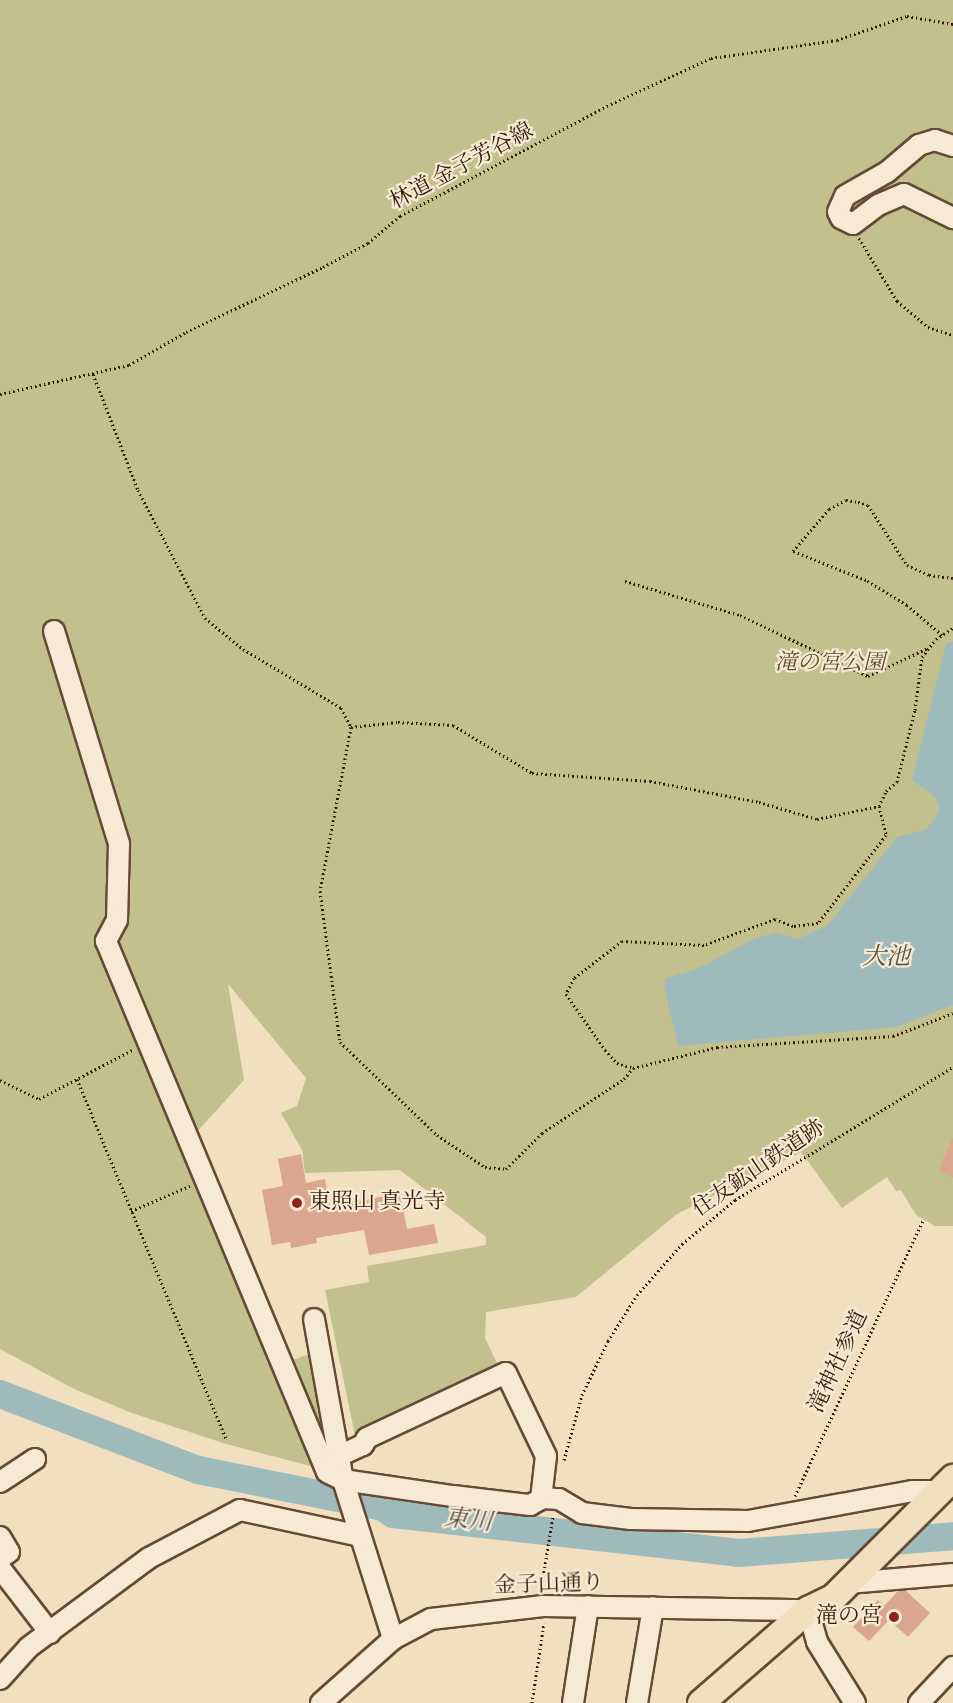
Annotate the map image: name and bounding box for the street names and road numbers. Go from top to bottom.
street label: 林道 金子芳谷線 [386,118,538,216]
street label: 住友鉱山鉄道跡 [688,1115,830,1223]
street label: 滝神社参道 [804,1307,874,1417]
street label: 金子山通り [494,1570,604,1600]

